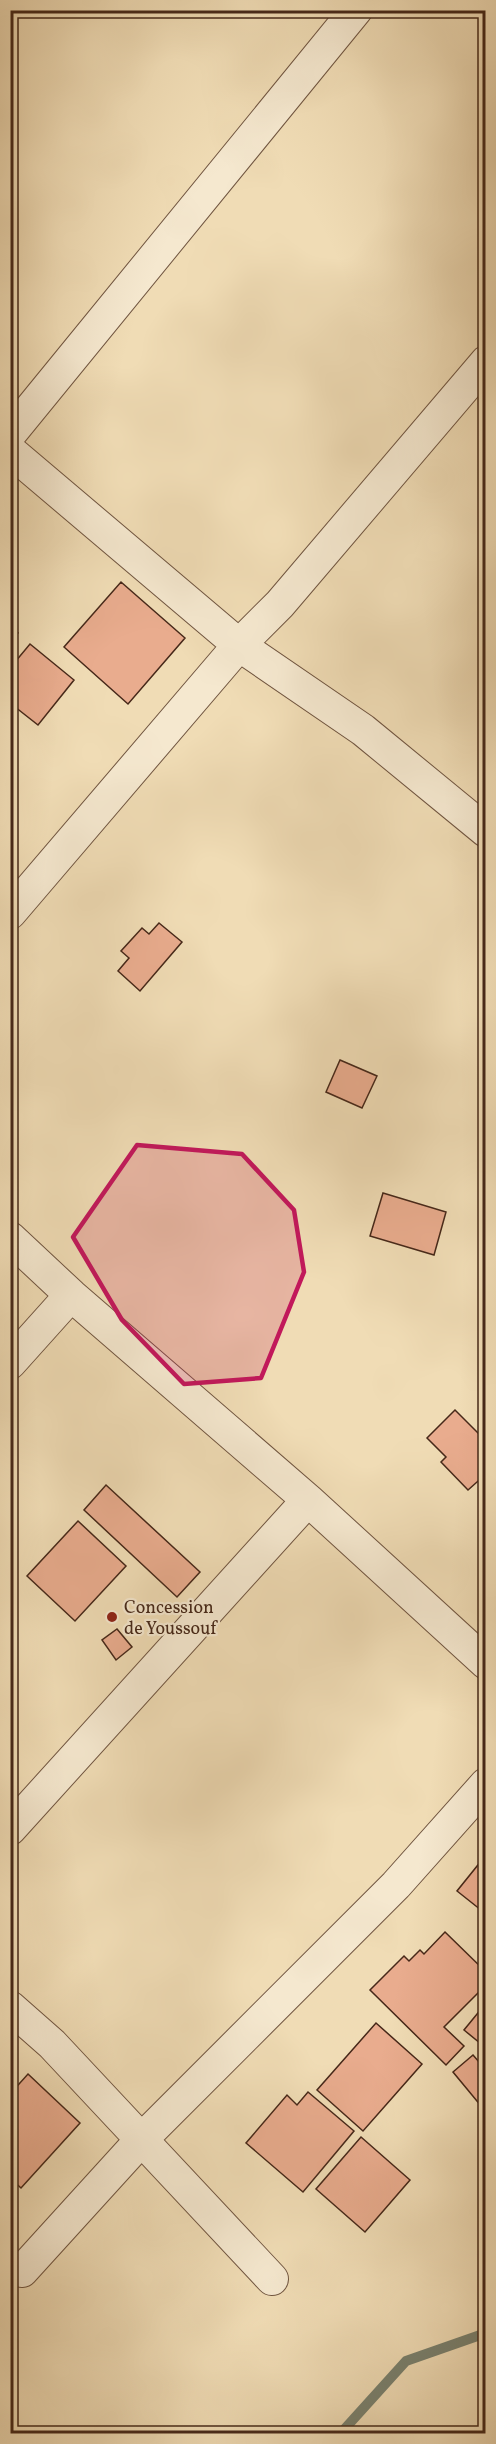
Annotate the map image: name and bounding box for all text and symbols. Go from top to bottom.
place label: Concession de Youssouf [124,1596,218,1642]
marker: Concession de Youssouf [105,1610,119,1624]

